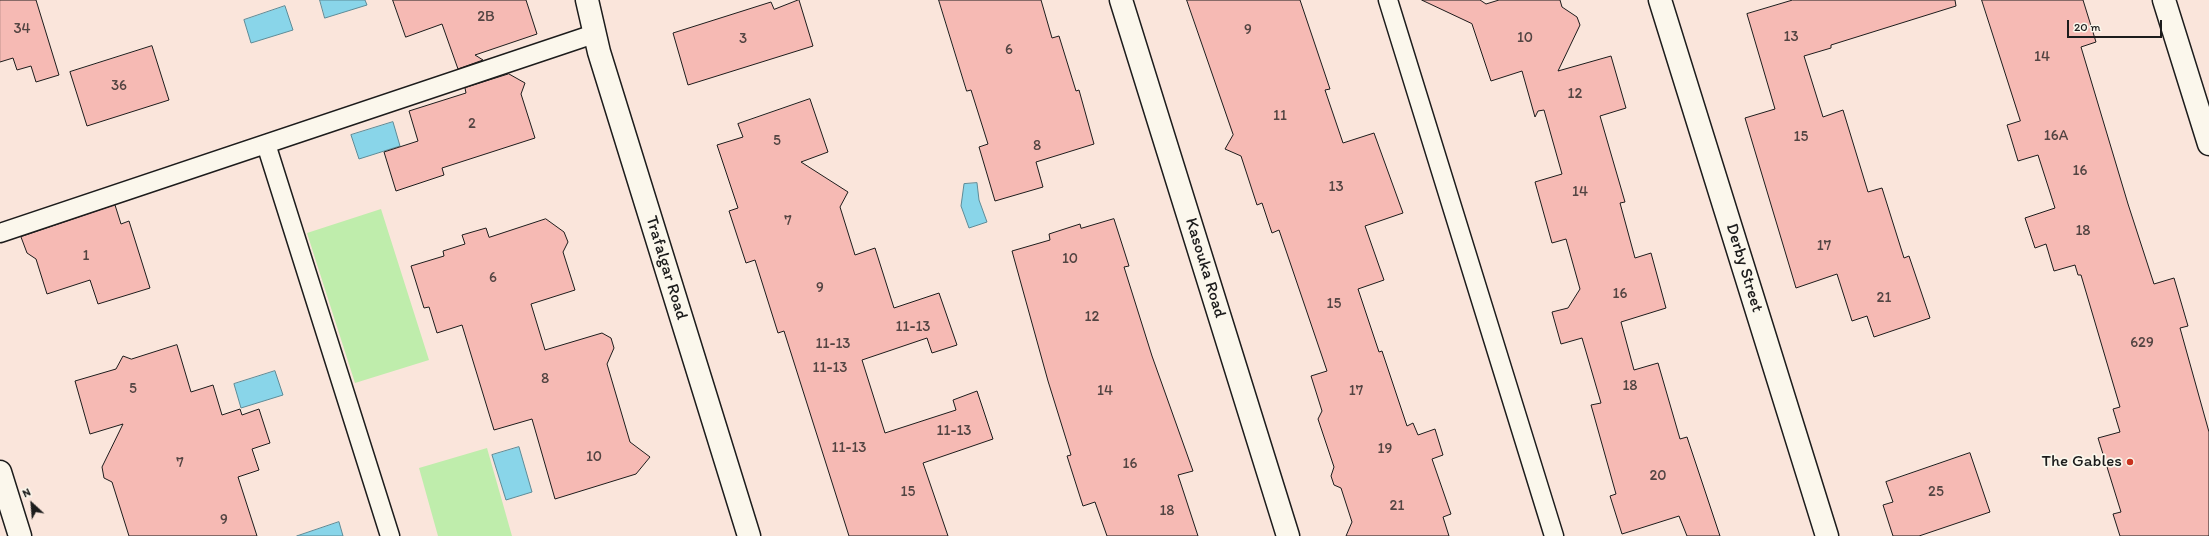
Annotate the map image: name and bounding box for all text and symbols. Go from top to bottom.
house number: 2B [477,8,495,26]
scale bar [2069,12,2164,38]
house number: 34 [13,20,31,38]
text: 20 m [2074,20,2101,34]
house number: 9 [1244,21,1252,39]
house number: 13 [1783,28,1799,46]
house number: 10 [1517,29,1533,47]
house number: 3 [739,30,747,48]
house number: 6 [1005,41,1013,59]
house number: 14 [2034,48,2050,66]
house number: 36 [111,77,127,95]
house number: 12 [1568,85,1582,103]
house number: 11 [1273,107,1287,125]
house number: 2 [468,115,476,133]
house number: 16A [2044,127,2068,145]
house number: 15 [1794,128,1808,146]
house number: 5 [773,132,781,150]
house number: 8 [1033,137,1041,155]
house number: 16 [2073,162,2087,180]
house number: 13 [1328,178,1344,196]
house number: 14 [1572,183,1588,201]
house number: 7 [784,212,792,230]
street label: Trafalgar Road [640,213,692,323]
street label: Kasouka Road [1180,216,1230,320]
street label: Derby Street [1721,221,1767,315]
house number: 18 [2075,222,2091,240]
house number: 17 [1817,237,1831,255]
house number: 1 [83,247,89,265]
house number: 10 [1062,250,1078,268]
house number: 6 [489,269,497,287]
house number: 9 [816,279,824,297]
house number: 16 [1613,285,1627,303]
house number: 21 [1877,289,1891,307]
house number: 15 [1327,295,1341,313]
house number: 12 [1085,308,1099,326]
house number: 11-13 [895,318,931,336]
house number: 629 [2130,334,2154,352]
house number: 11-13 [815,335,851,353]
house number: 11-13 [812,359,848,377]
house number: 8 [541,370,549,388]
house number: 18 [1622,377,1638,395]
house number: 5 [129,380,137,398]
house number: 14 [1097,382,1113,400]
house number: 17 [1349,382,1363,400]
house number: 11-13 [936,422,972,440]
house number: 11-13 [831,439,867,457]
house number: 19 [1378,440,1392,458]
house number: 10 [586,448,602,466]
place label: The Gables [2041,452,2122,472]
house number: 7 [176,454,184,472]
house number: 16 [1123,455,1137,473]
marker: The Gables [2125,457,2135,467]
house number: 20 [1649,467,1667,485]
house number: 15 [901,483,915,501]
house number: 25 [1928,483,1944,501]
north arrow [12,484,52,524]
text: N [20,485,33,500]
house number: 21 [1390,497,1404,515]
house number: 18 [1159,502,1175,520]
house number: 9 [220,511,228,529]

